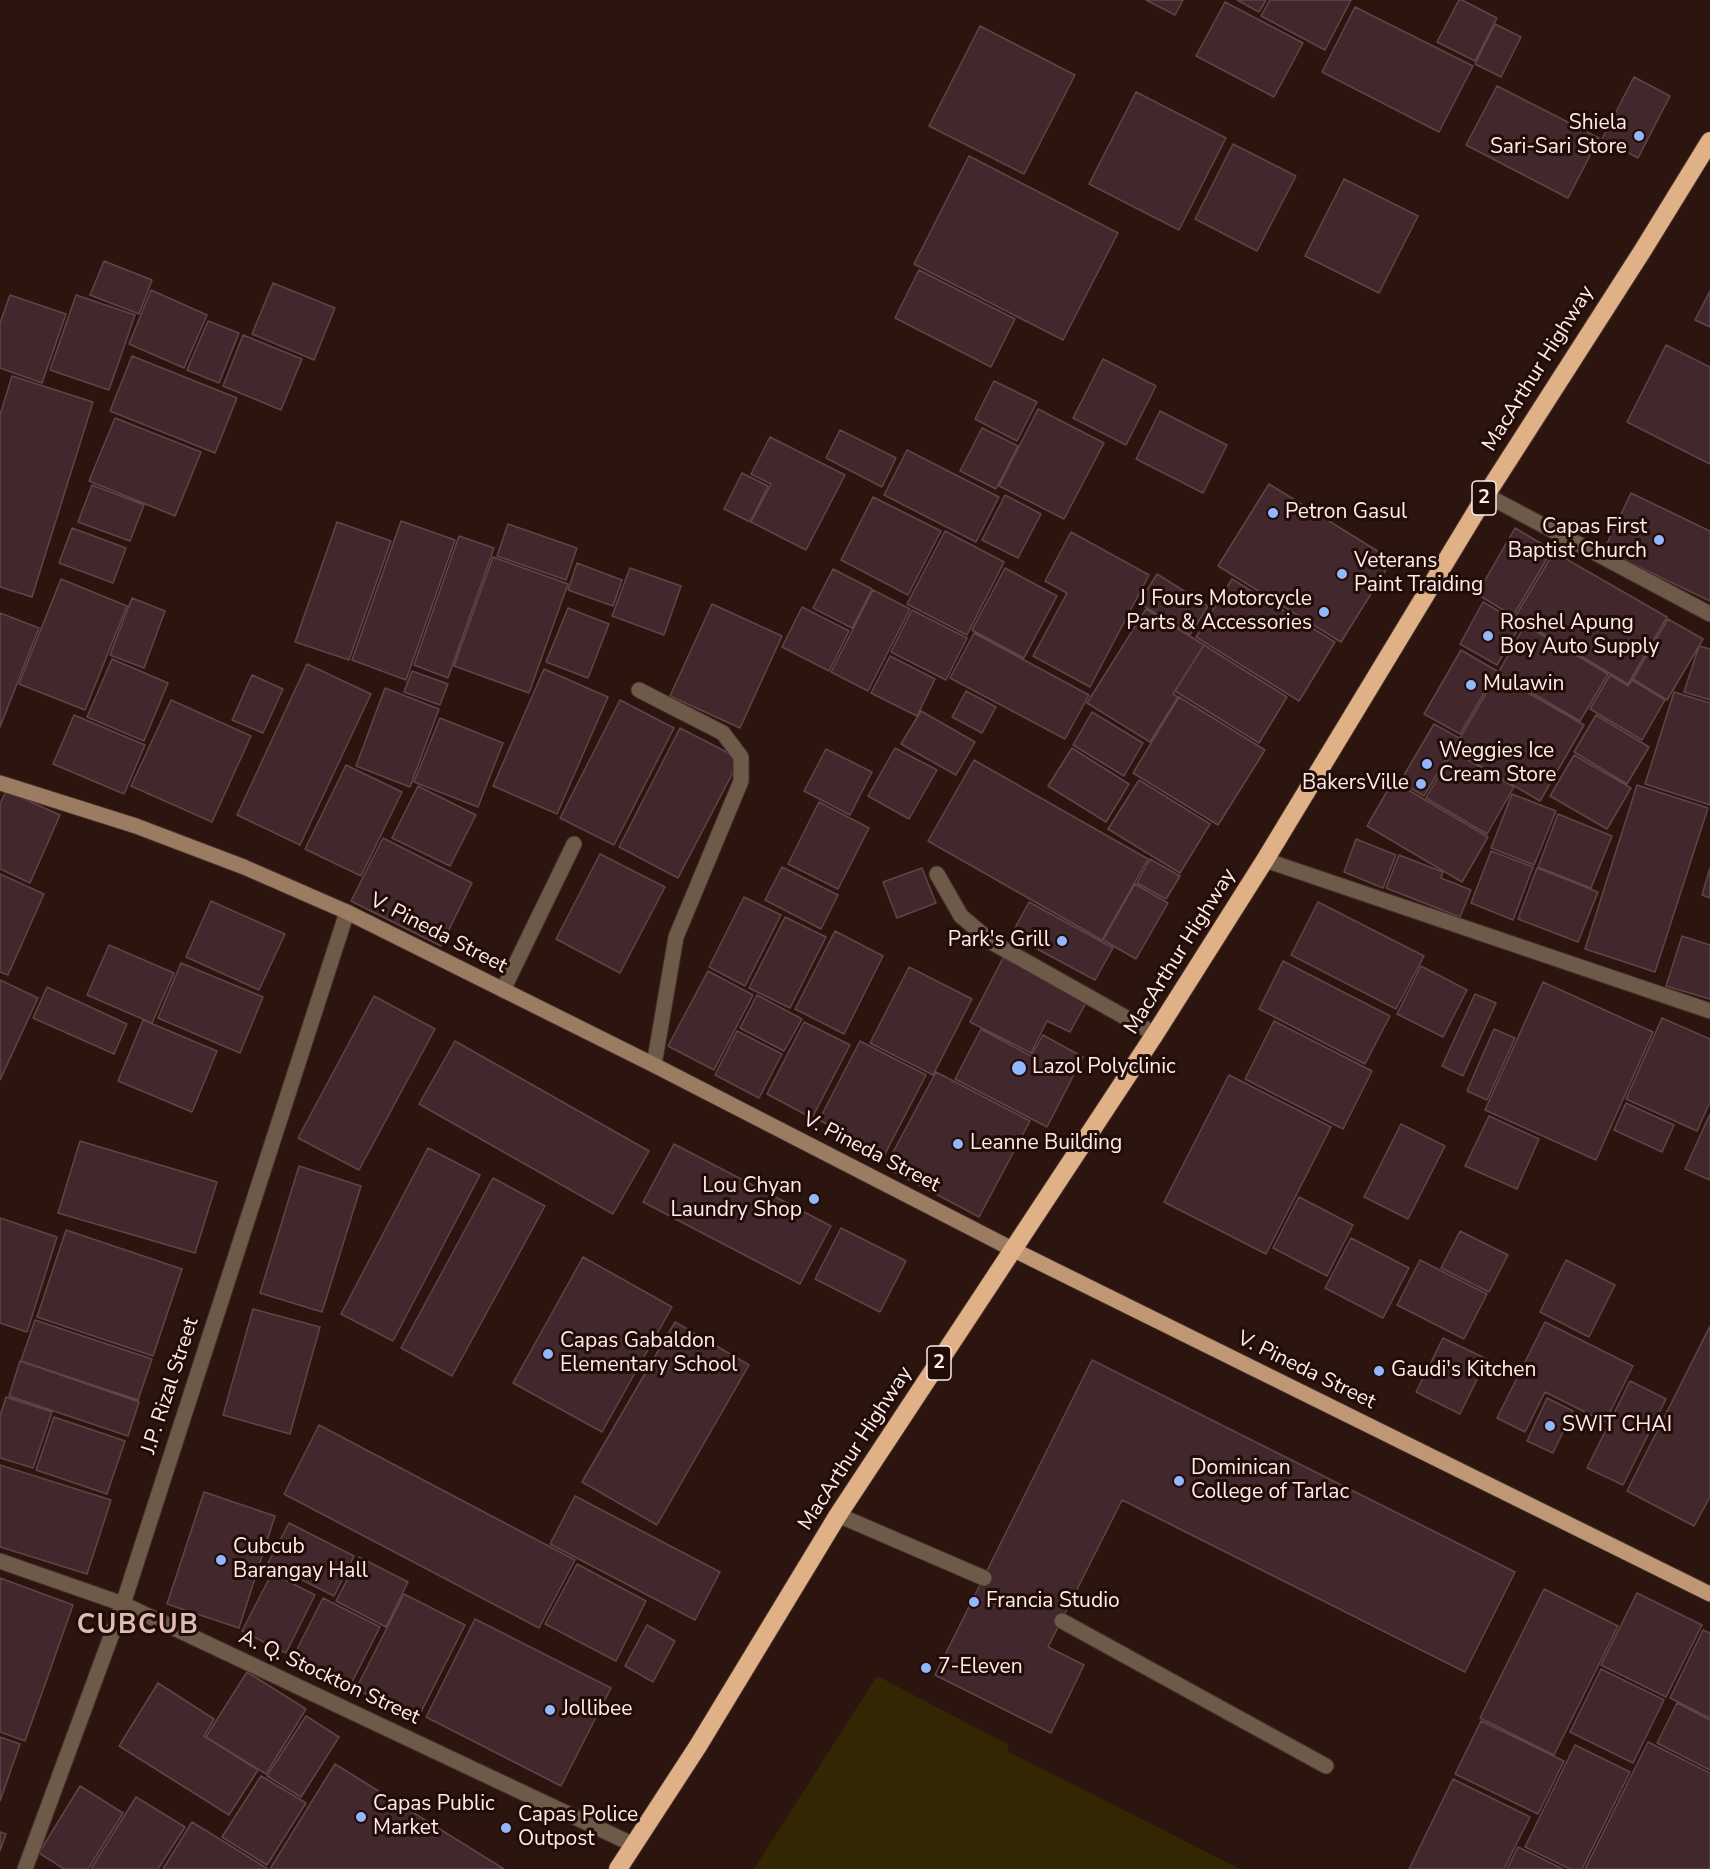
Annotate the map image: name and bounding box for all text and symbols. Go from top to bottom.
place label: Shiela Sari-Sari Store [1490,111,1627,161]
marker: Shiela Sari-Sari Store [1632,129,1646,143]
street label: MacArthur Highway [1478,282,1600,456]
road number: 2 [1472,481,1496,515]
place label: Petron Gasul [1285,500,1407,526]
marker: Petron Gasul [1266,506,1280,520]
place label: Capas First Baptist Church [1508,515,1647,565]
marker: Capas First Baptist Church [1652,533,1666,547]
place label: Veterans Paint Traiding [1354,549,1483,599]
marker: Veterans Paint Traiding [1335,567,1349,581]
place label: J Fours Motorcycle Parts & Accessories [1126,587,1312,637]
marker: J Fours Motorcycle Parts & Accessories [1317,605,1331,619]
place label: Roshel Apung Boy Auto Supply [1500,611,1659,661]
marker: Roshel Apung Boy Auto Supply [1481,629,1495,643]
place label: Mulawin [1483,672,1564,698]
marker: Mulawin [1464,678,1478,692]
place label: Weggies Ice Cream Store [1439,739,1557,789]
marker: Weggies Ice Cream Store [1420,757,1434,771]
place label: BakersVille [1302,771,1409,797]
marker: BakersVille [1414,777,1428,791]
street label: MacArthur Highway [1120,865,1242,1039]
street label: V. Pineda Street [365,889,511,979]
place label: Park's Grill [948,928,1050,954]
marker: Park's Grill [1055,934,1069,948]
place label: Lazol Polyclinic [1032,1055,1176,1081]
marker: Lazol Polyclinic [1010,1059,1028,1077]
street label: V. Pineda Street [798,1108,944,1198]
place label: Leanne Building [970,1131,1122,1157]
marker: Leanne Building [951,1137,965,1151]
place label: Lou Chyan Laundry Shop [670,1174,802,1224]
marker: Lou Chyan Laundry Shop [807,1192,821,1206]
street label: J.P. Rizal Street [137,1314,205,1458]
street label: V. Pineda Street [1233,1327,1379,1415]
place label: Capas Gabaldon Elementary School [560,1329,738,1379]
road number: 2 [927,1346,951,1380]
marker: Capas Gabaldon Elementary School [541,1347,555,1361]
place label: Gaudi's Kitchen [1391,1358,1536,1384]
street label: MacArthur Highway [794,1362,918,1536]
marker: Gaudi's Kitchen [1372,1364,1386,1378]
place label: SWIT CHAI [1562,1413,1672,1439]
marker: SWIT CHAI [1543,1419,1557,1433]
place label: Dominican College of Tarlac [1191,1456,1349,1506]
marker: Dominican College of Tarlac [1172,1474,1186,1488]
place label: Cubcub Barangay Hall [233,1535,368,1585]
marker: Cubcub Barangay Hall [214,1553,228,1567]
place label: Francia Studio [986,1589,1120,1615]
marker: Francia Studio [967,1595,981,1609]
district label: CUBCUB [77,1610,199,1642]
street label: A. Q. Stockton Street [235,1625,423,1731]
place label: 7-Eleven [938,1655,1023,1681]
marker: 7-Eleven [919,1661,933,1675]
place label: Jollibee [562,1697,632,1723]
marker: Jollibee [543,1703,557,1717]
place label: Capas Public Market [373,1792,495,1842]
place label: Capas Police Outpost [518,1803,638,1853]
marker: Capas Public Market [354,1810,368,1824]
marker: Capas Police Outpost [499,1821,513,1835]

